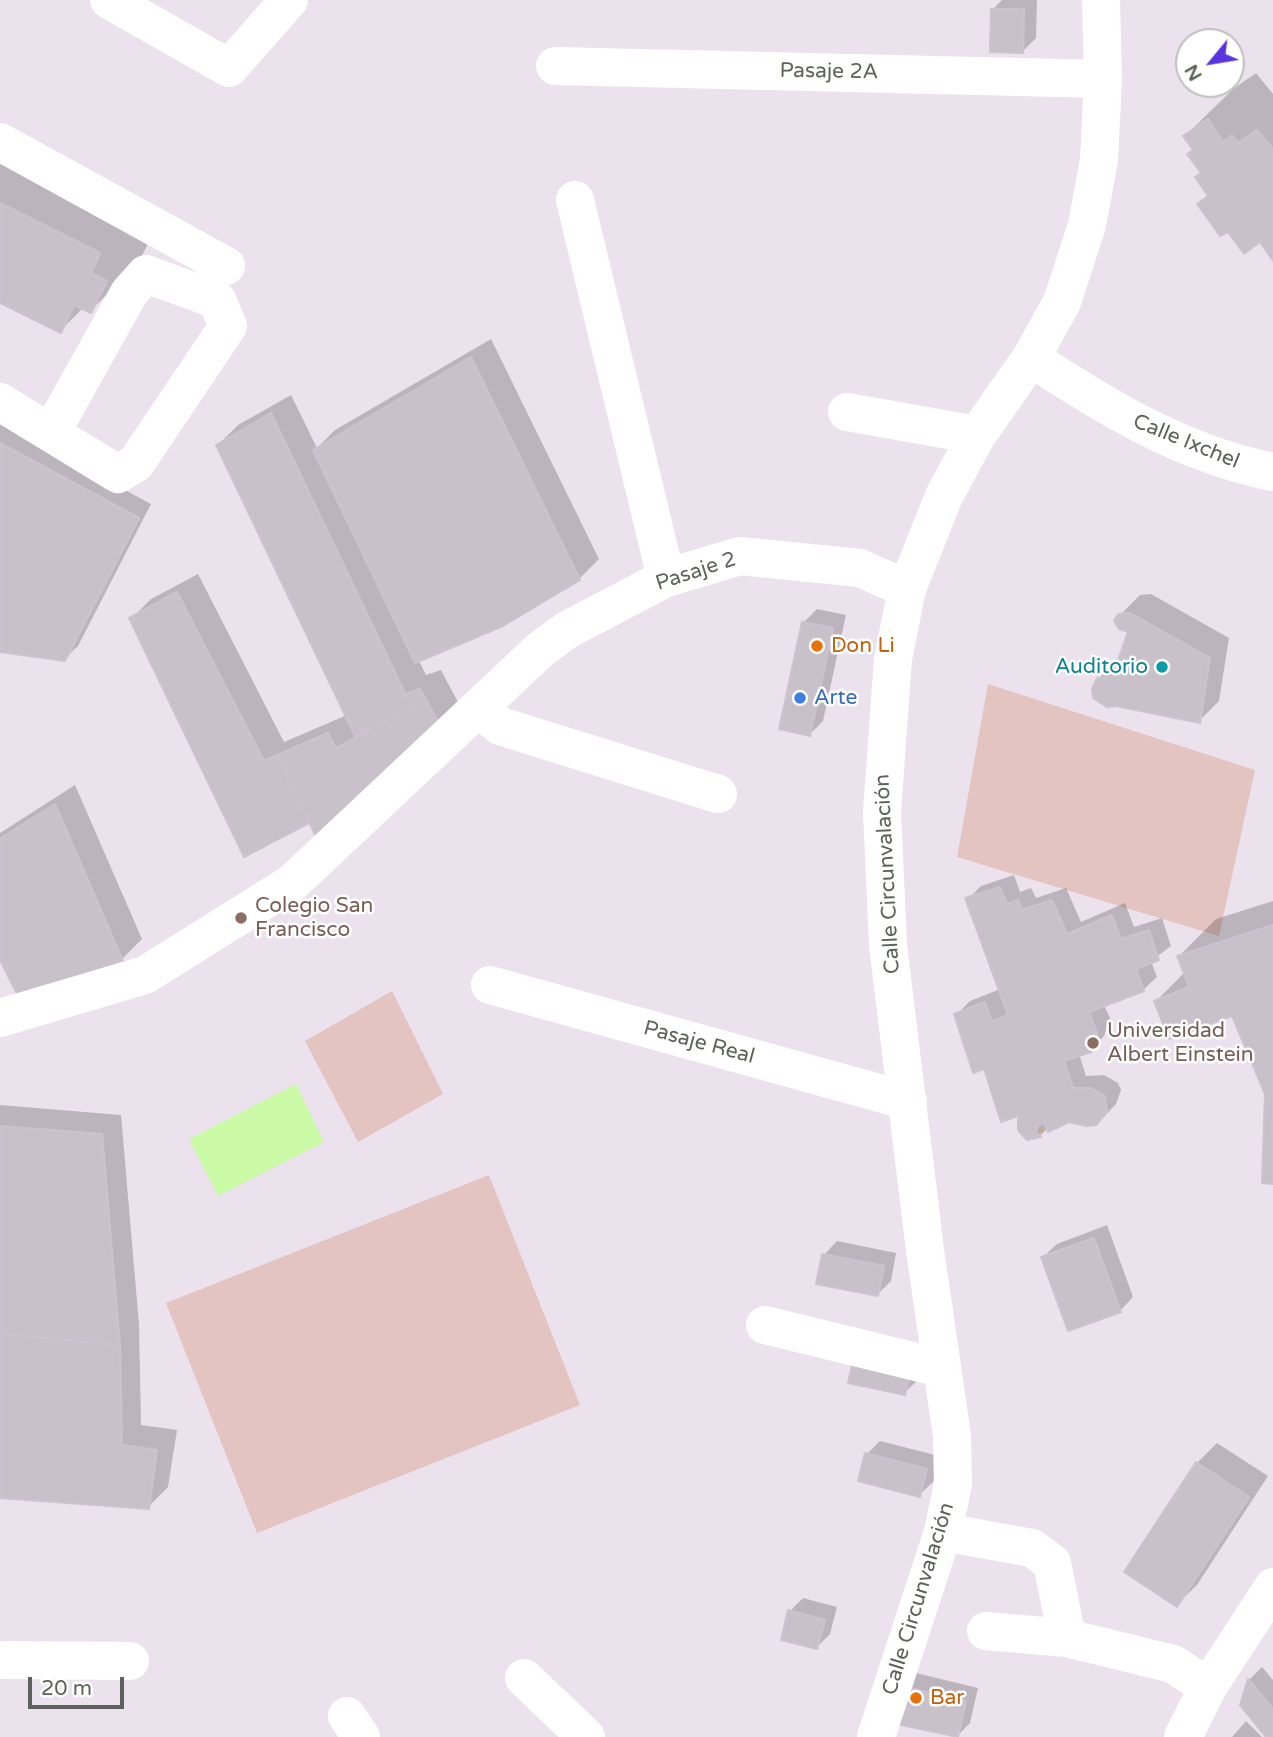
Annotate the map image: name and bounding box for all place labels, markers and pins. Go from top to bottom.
place label: Don Li [831,633,895,659]
marker: Don Li [809,638,825,654]
place label: Auditorio [1055,654,1148,680]
marker: Auditorio [1154,659,1170,675]
place label: Arte [814,685,857,711]
marker: Arte [792,690,808,706]
place label: Colegio San Francisco [255,893,373,943]
marker: Colegio San Francisco [233,910,249,926]
place label: Universidad Albert Einstein [1107,1018,1254,1068]
marker: Universidad Albert Einstein [1085,1035,1101,1051]
place label: Bar [930,1685,964,1711]
marker: Bar [908,1690,924,1706]

